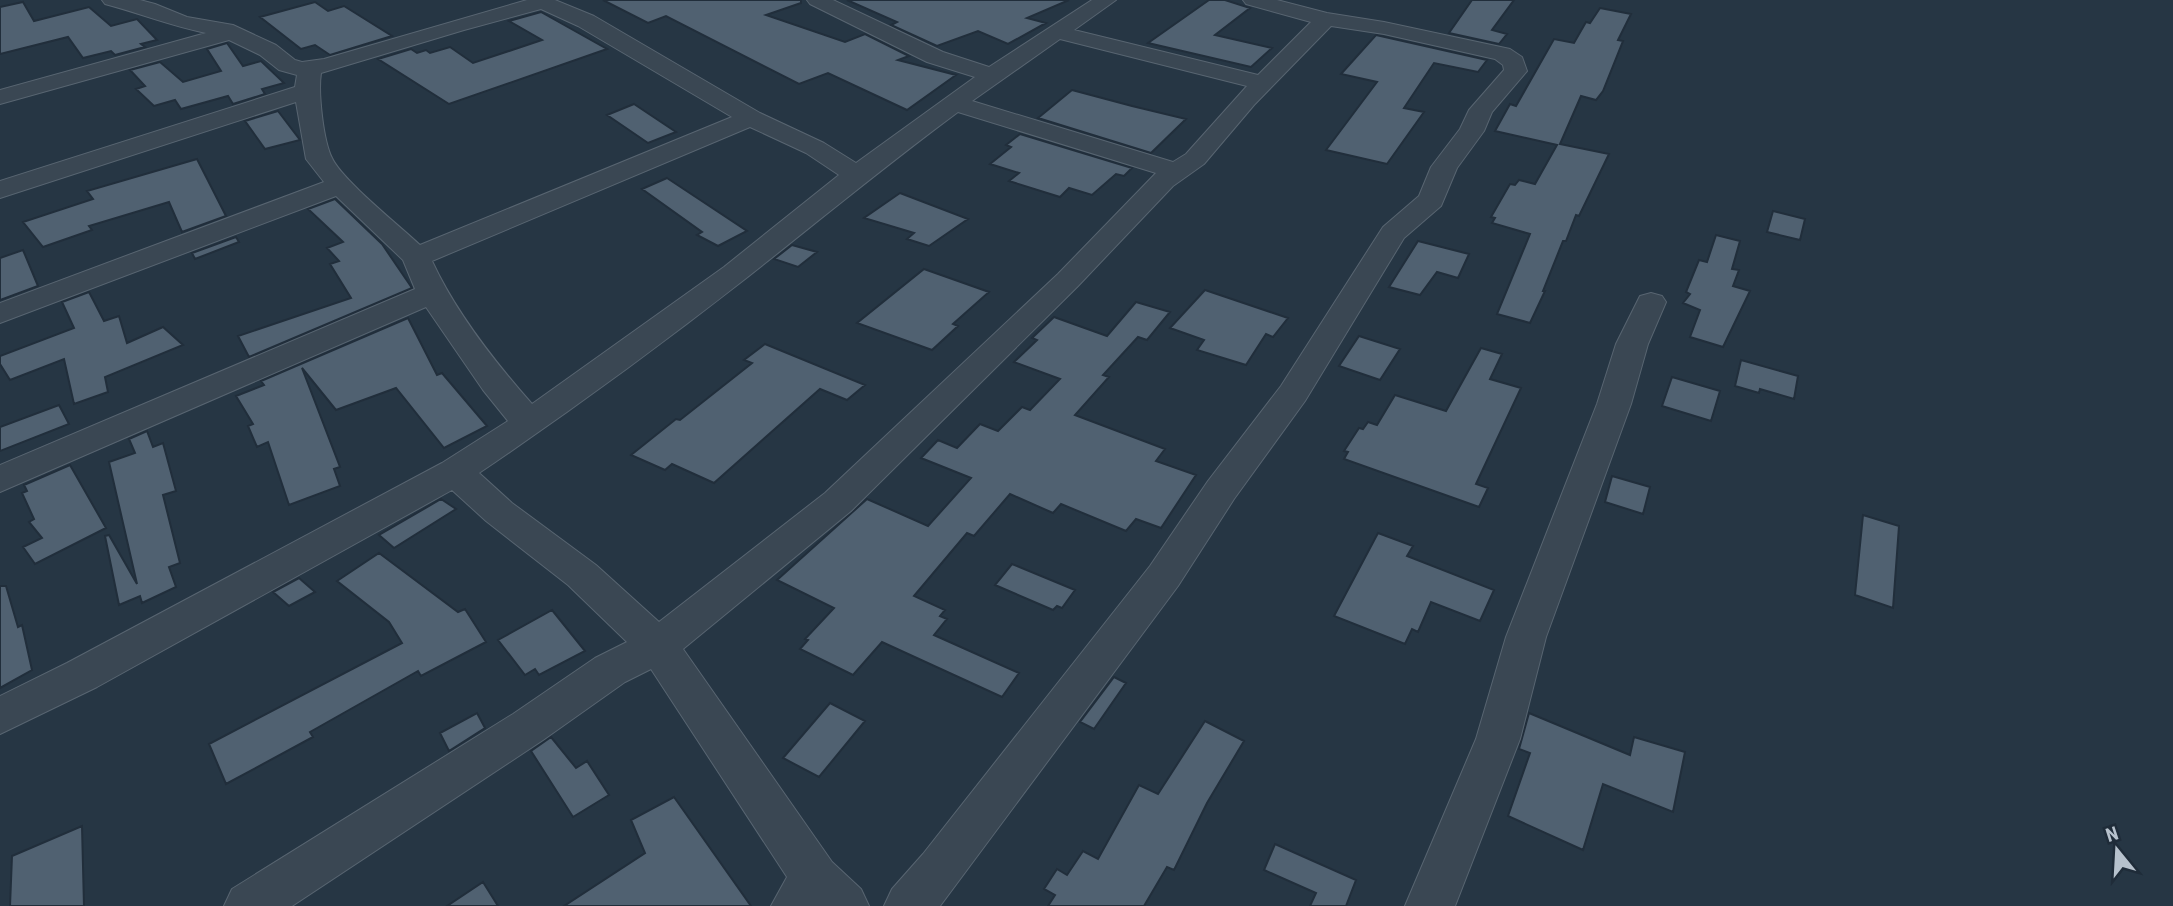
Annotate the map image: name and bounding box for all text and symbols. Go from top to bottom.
north arrow [2082,815,2152,885]
text: N [2103,822,2121,847]

